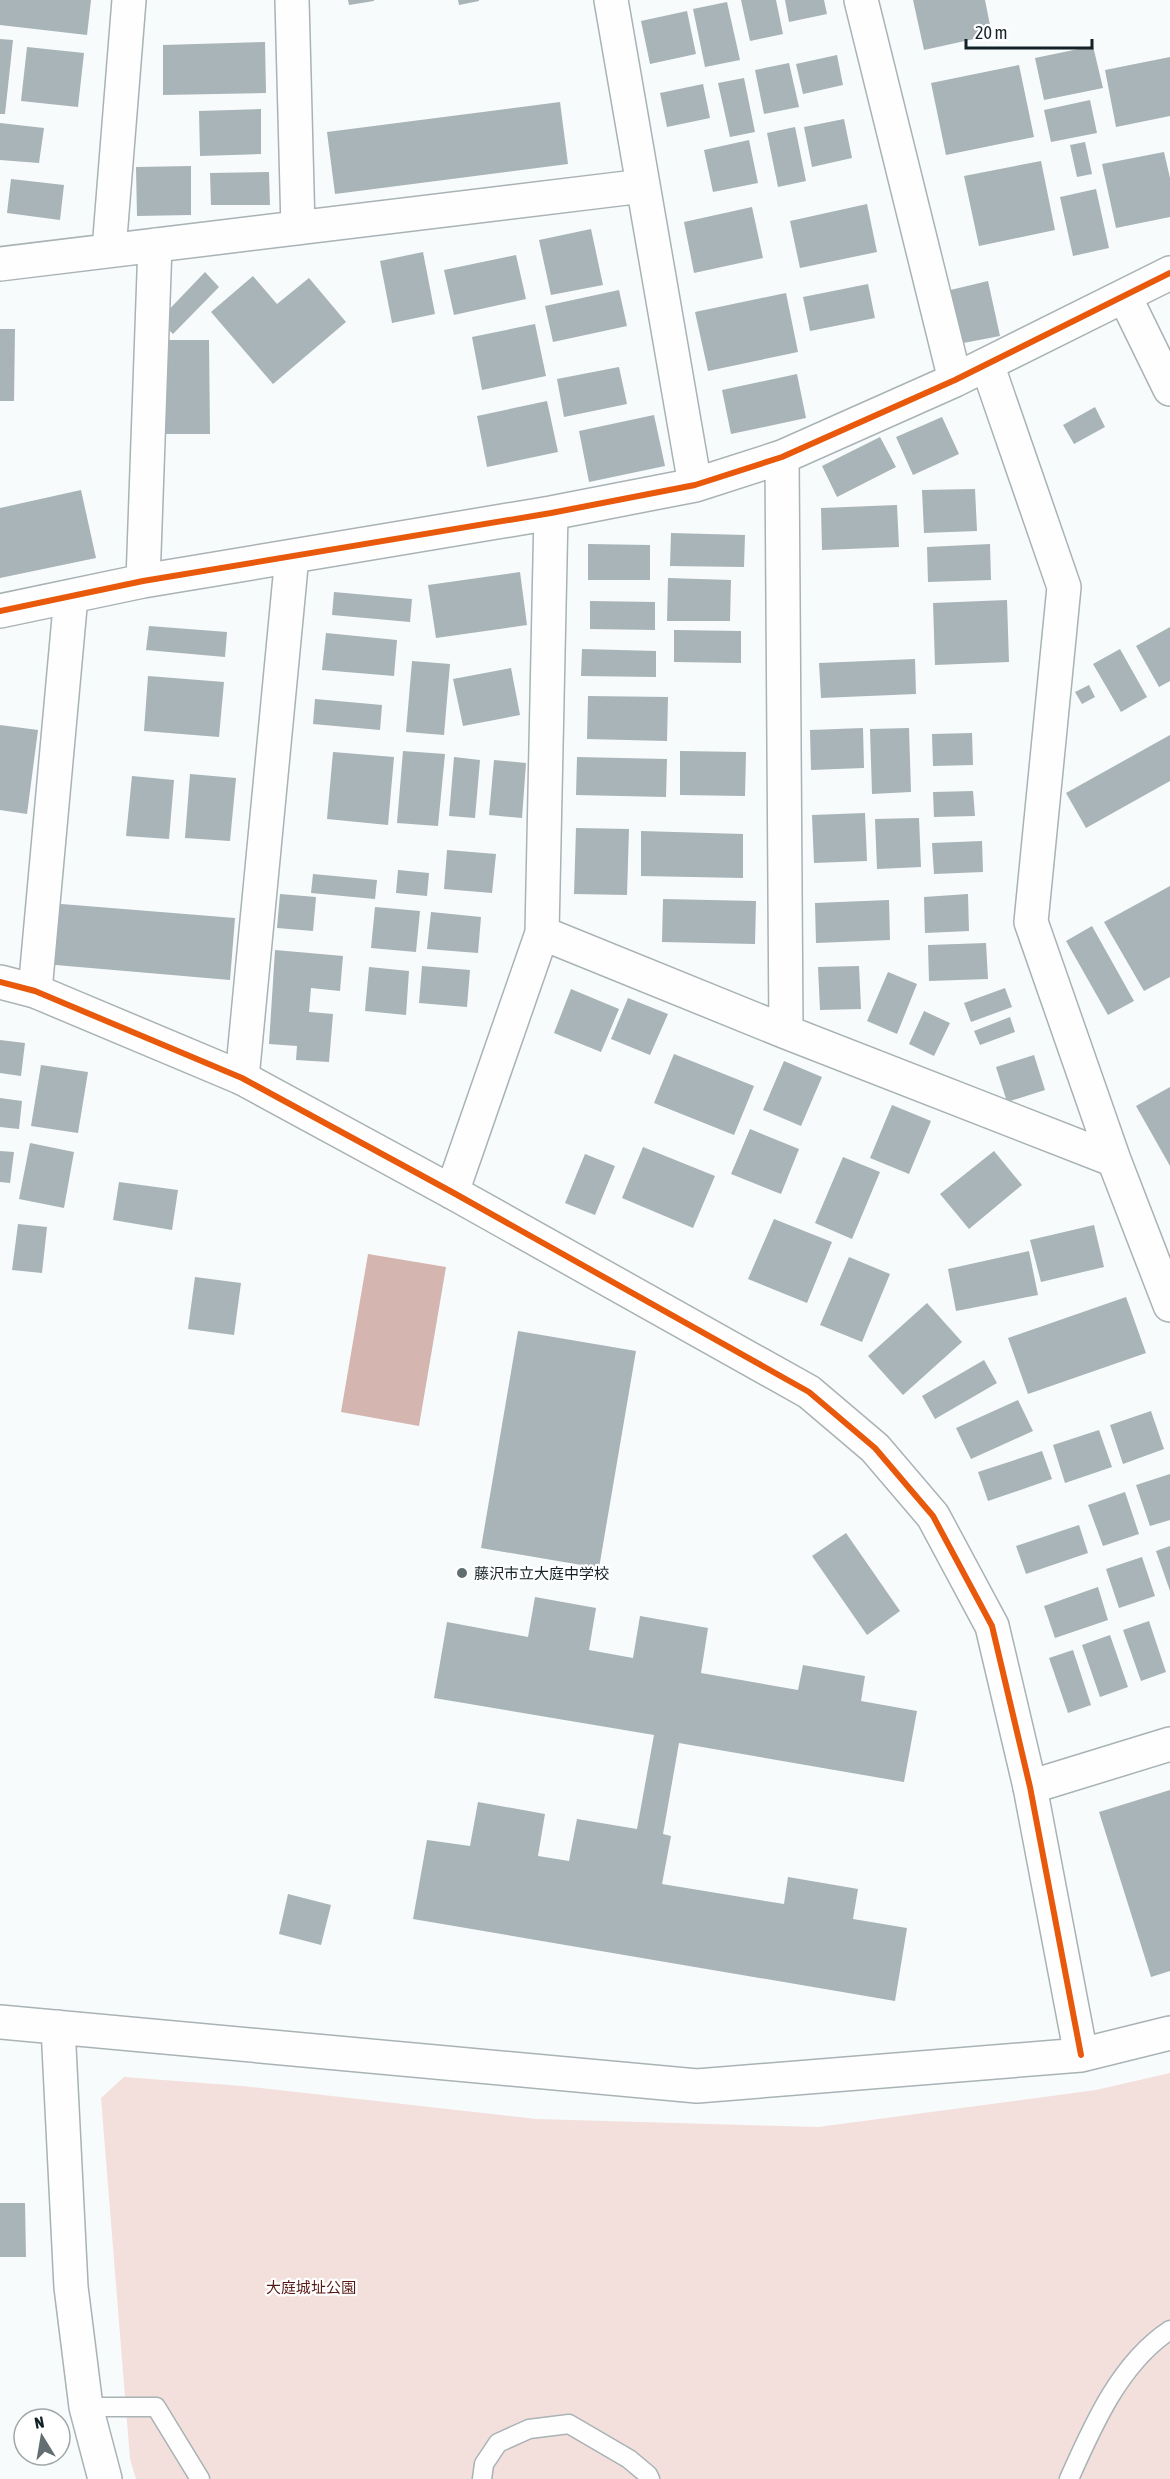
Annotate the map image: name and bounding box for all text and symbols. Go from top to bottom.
scale bar [966,12,1092,50]
text: 20 m [975,22,1007,43]
place label: 藤沢市立大庭中学校 [474,1565,609,1582]
marker: 藤沢市立大庭中学校 [455,1566,469,1580]
park label: 大庭城址公園 [266,2279,356,2296]
north arrow [12,2407,72,2467]
text: N [33,2413,45,2432]

